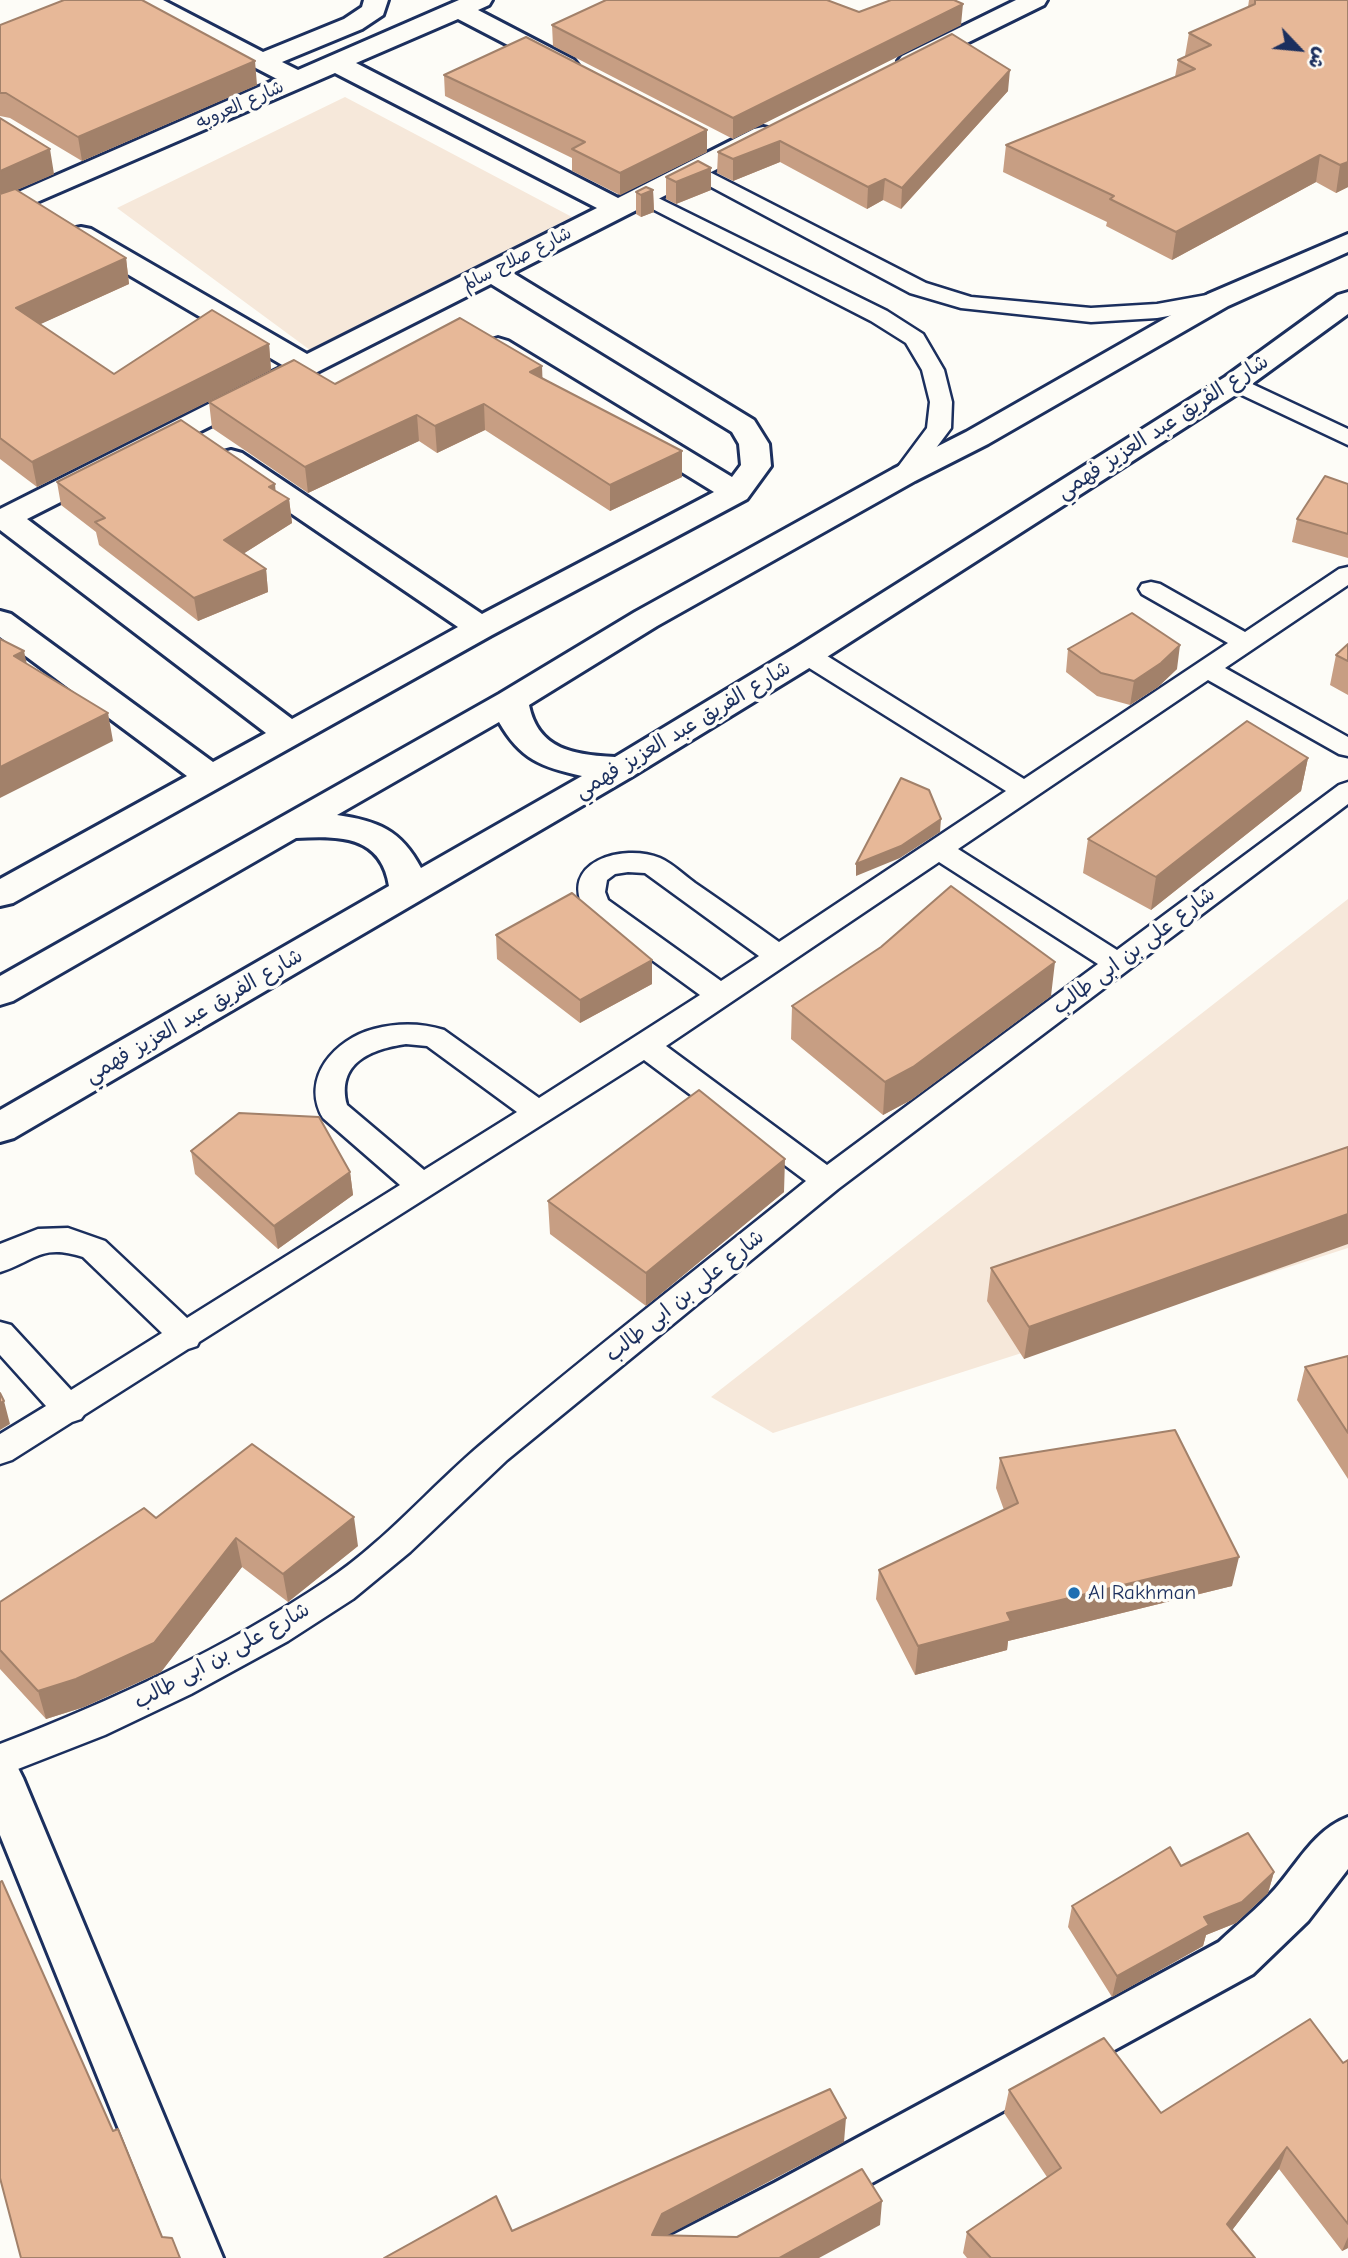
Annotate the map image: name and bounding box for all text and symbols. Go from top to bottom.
north arrow [1264,14,1334,84]
text: ش [1303,44,1332,72]
street label: شارع العروبه [193,76,287,134]
street label: شارع صلاح سالم [459,222,575,296]
street label: شارع الفريق عبد العزيز فهمي [1052,349,1274,505]
street label: شارع الفريق عبد العزيز فهمي [571,656,795,804]
street label: شارع على بن ابى طالب [1048,882,1220,1020]
street label: شارع الفريق عبد العزيز فهمي [81,943,307,1089]
street label: شارع على بن ابى طالب [601,1224,769,1368]
place label: Al Rakhman [1088,1580,1196,1606]
marker: Al Rakhman [1066,1585,1082,1601]
street label: شارع على بن ابى طالب [130,1597,314,1715]

